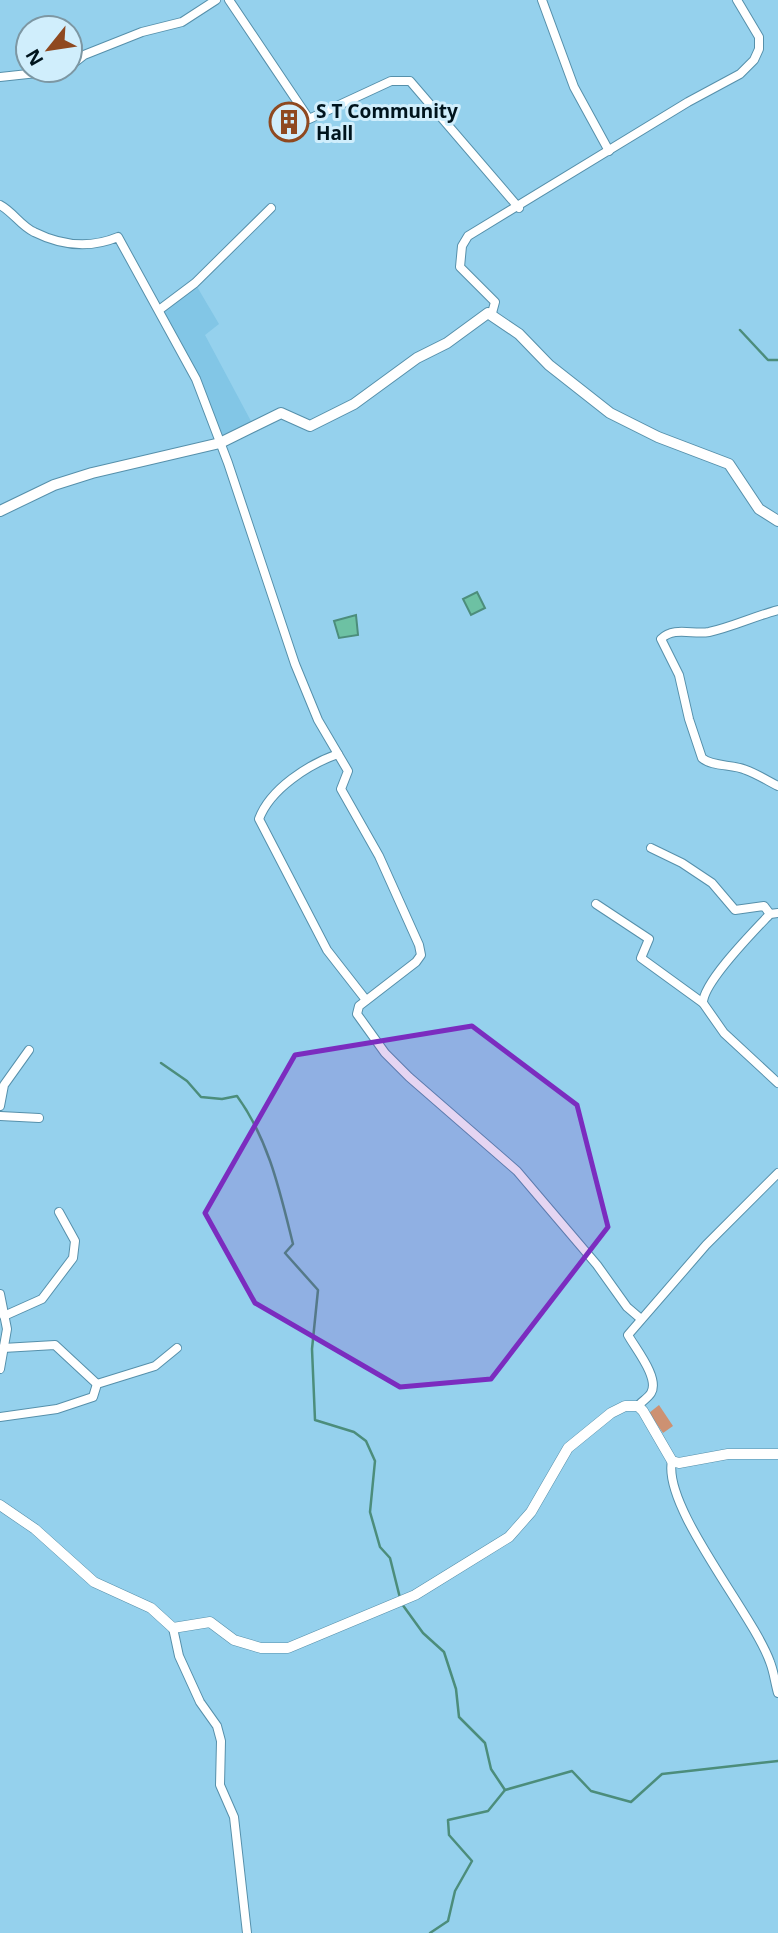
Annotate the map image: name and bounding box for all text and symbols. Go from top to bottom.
north arrow [14,14,84,84]
text: N [19,44,49,71]
place label: S T Community Hall [316,98,458,146]
building icon: S T Community Hall [268,101,310,143]

